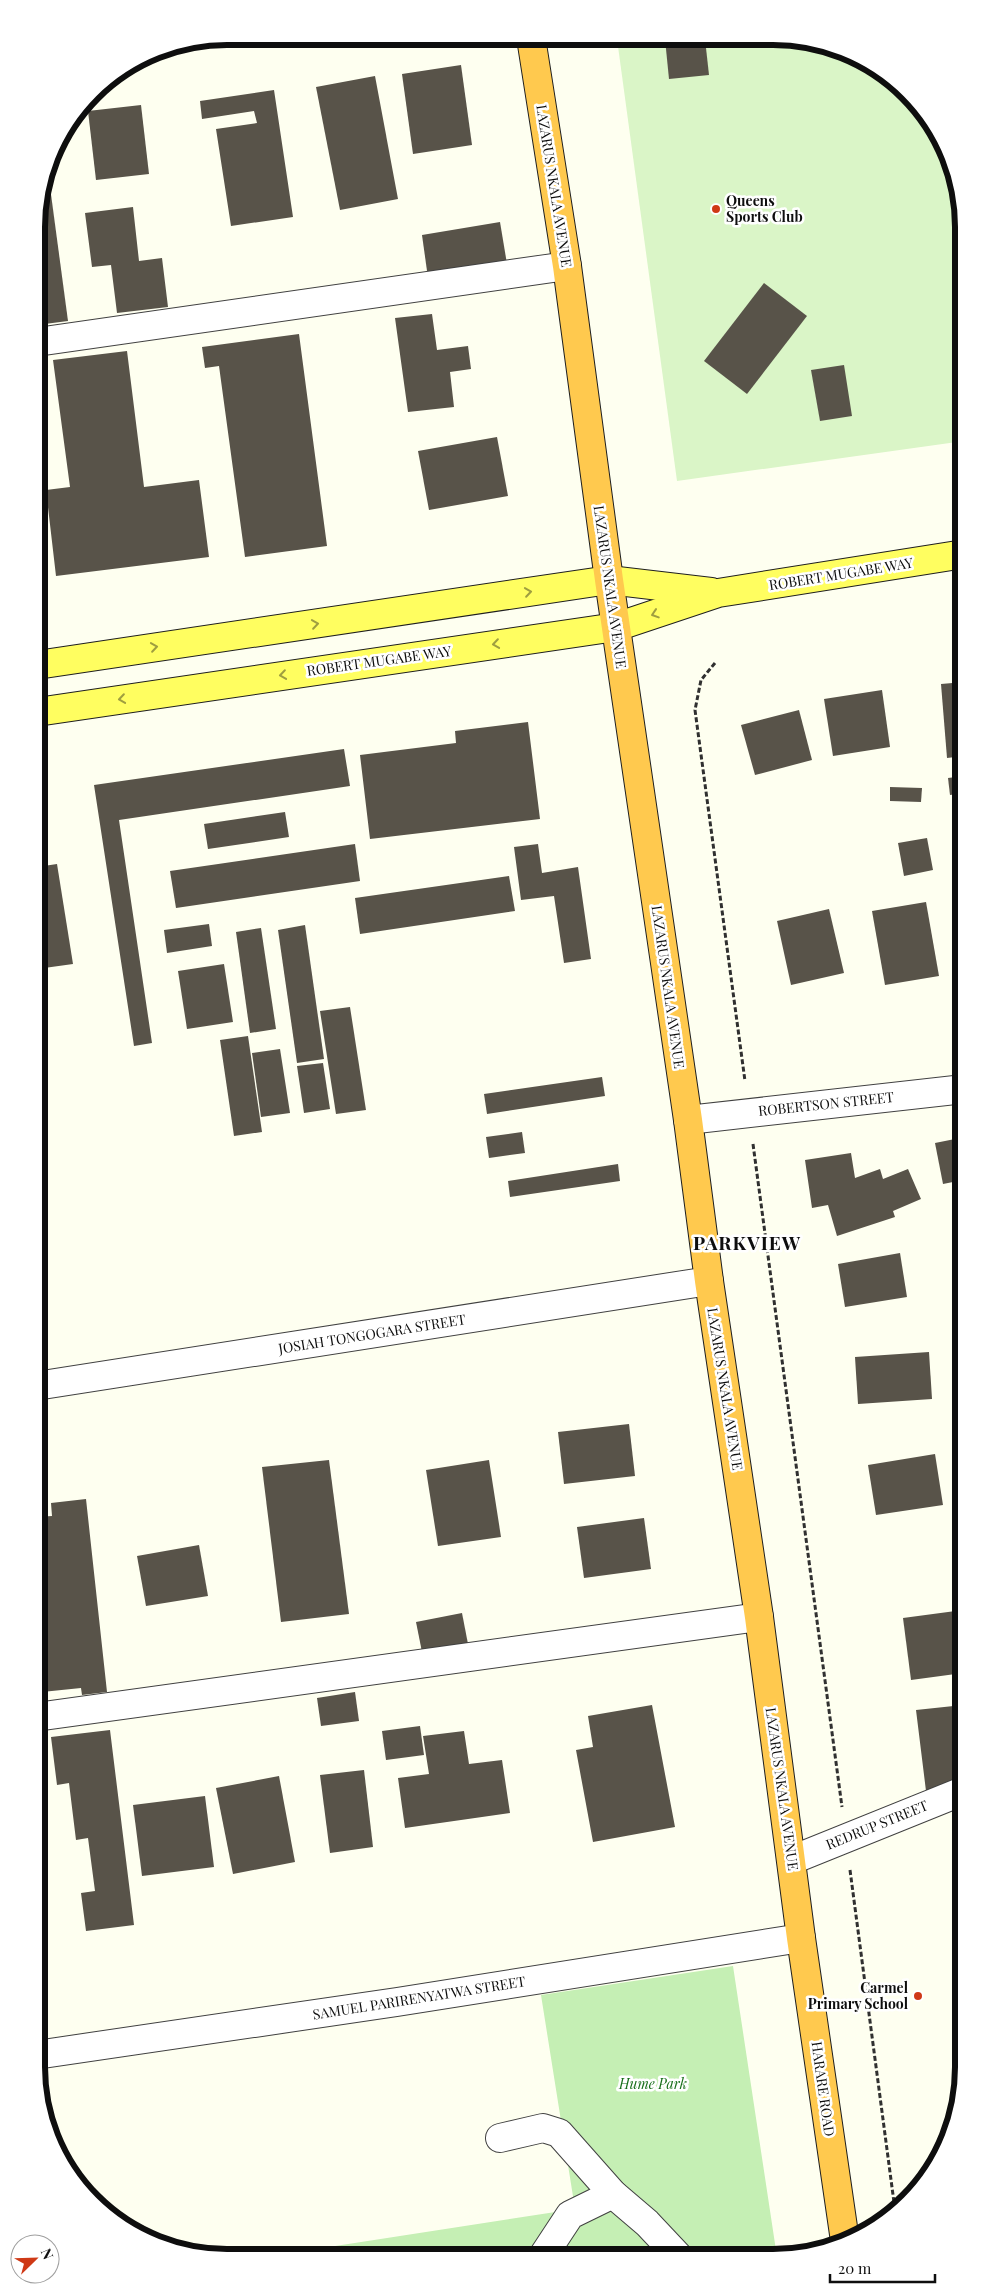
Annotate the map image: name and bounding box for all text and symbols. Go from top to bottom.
street label: LAZARUS NKALA AVENUE [532,103,577,269]
place label: Queens Sports Club [726,191,803,226]
marker: Queens Sports Club [710,203,722,215]
street label: LAZARUS NKALA AVENUE [590,504,631,670]
street label: ROBERT MUGABE WAY [767,553,915,594]
one-way arrow [524,587,532,598]
one-way arrow [651,608,659,618]
one-way arrow [310,619,319,629]
one-way arrow [491,639,500,649]
street label: ROBERT MUGABE WAY [305,641,453,680]
one-way arrow [150,643,158,653]
one-way arrow [279,670,287,680]
one-way arrow [118,693,126,704]
street label: LAZARUS NKALA AVENUE [648,904,689,1070]
street label: ROBERTSON STREET [757,1087,895,1120]
district label: PARKVIEW [693,1229,801,1255]
street label: LAZARUS NKALA AVENUE [703,1306,748,1472]
street label: JOSIAH TONGOGARA STREET [276,1309,467,1358]
street label: LAZARUS NKALA AVENUE [762,1706,803,1872]
street label: REDRUP STREET [823,1795,931,1854]
street label: SAMUEL PARIRENYATWA STREET [311,1971,527,2024]
place label: Carmel Primary School [808,1978,909,2013]
marker: Carmel Primary School [912,1990,924,2002]
street label: HARARE ROAD [807,2040,840,2138]
park label: Hume Park [618,2074,687,2093]
north arrow [10,2234,60,2284]
text: N [37,2245,58,2262]
scale bar [830,2252,935,2284]
text: 20 m [838,2258,872,2278]

